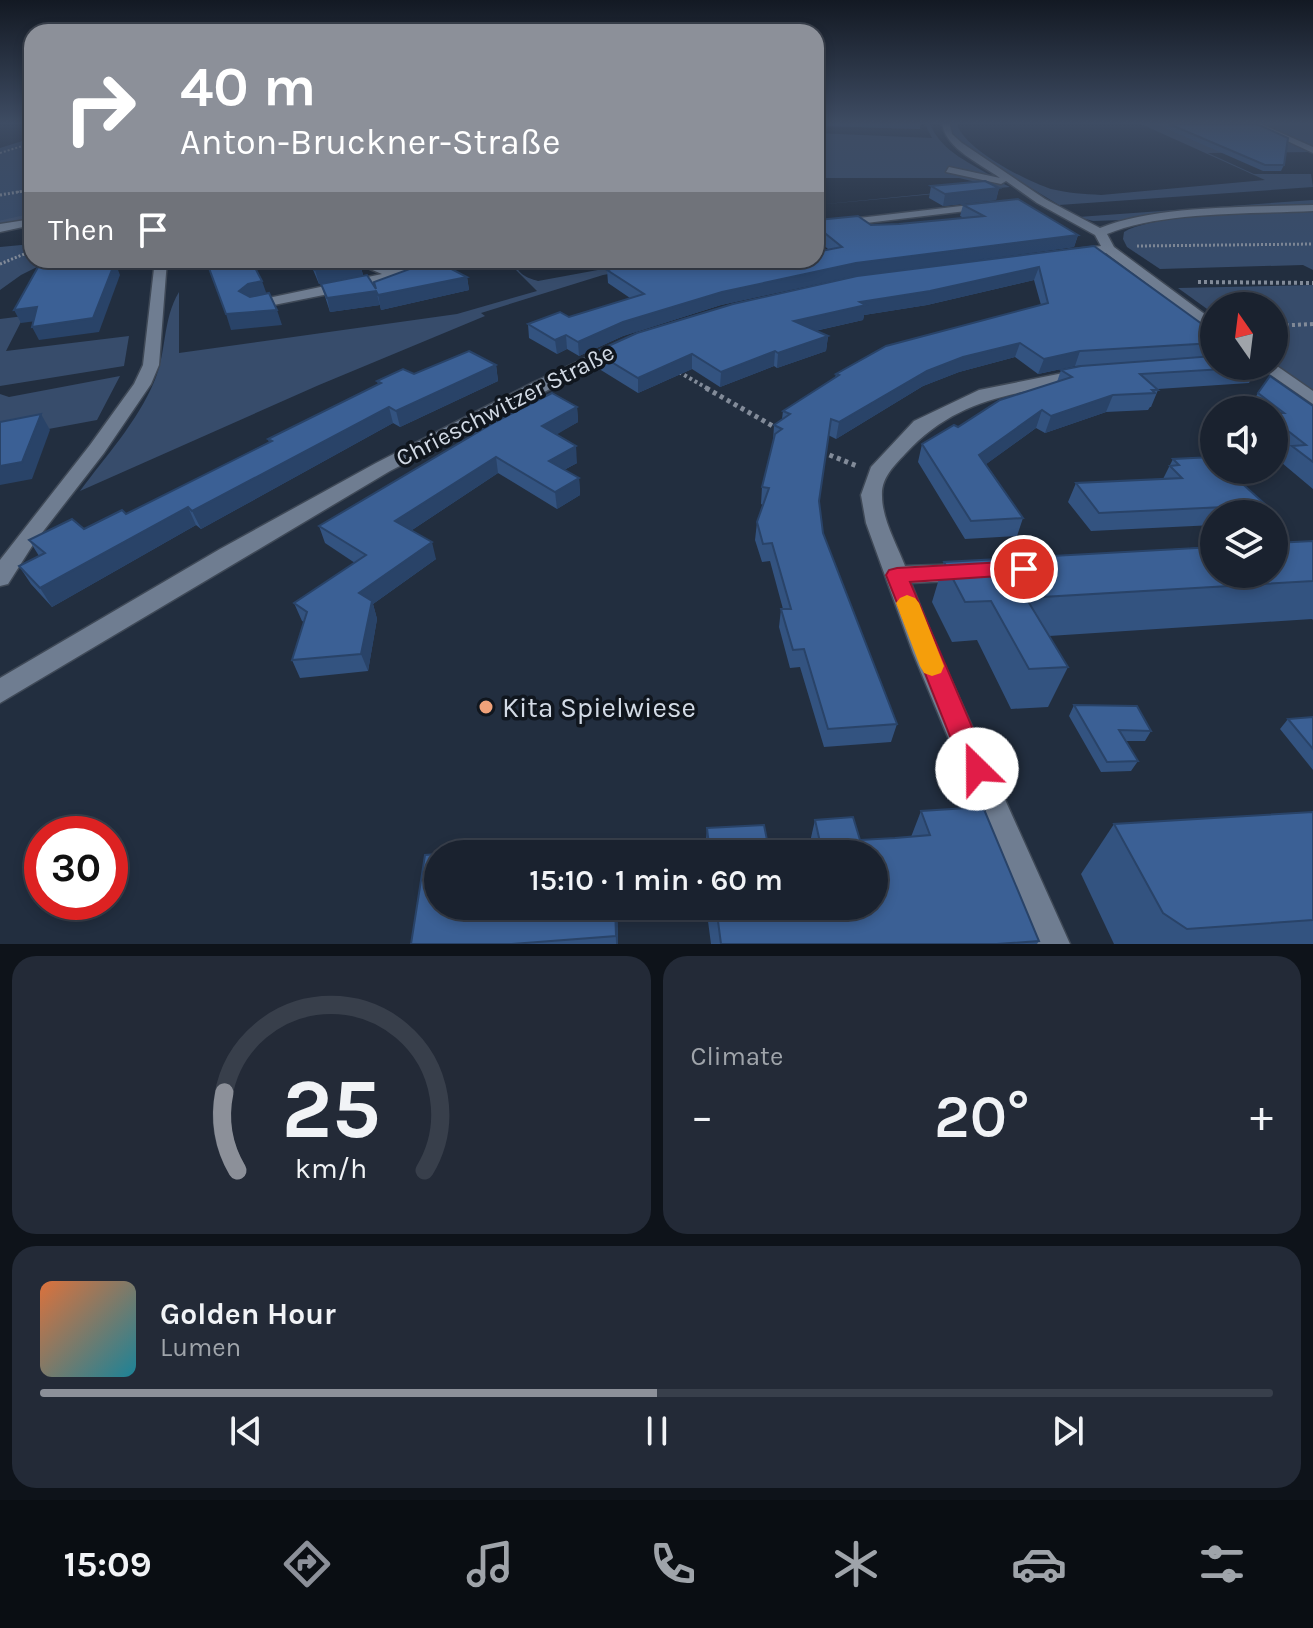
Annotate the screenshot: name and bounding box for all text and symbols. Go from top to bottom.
text: 40 m [180,54,316,119]
icon: right [48,56,152,160]
text: Anton-Bruckner-Straße [180,121,560,163]
icon: arrive [131,208,175,252]
text: Then [48,212,115,248]
north arrow [1200,292,1288,380]
map controls [1200,292,1288,588]
street label: Chrieschwitzer Straße [391,338,619,472]
button: sound [1200,396,1288,484]
button: layers [1200,500,1288,588]
pin [990,535,1058,603]
icon: arrive [1002,547,1046,591]
place label: Kita Spielwiese [502,691,696,724]
marker: Kita Spielwiese [477,698,495,716]
position arrow [935,727,1019,811]
speed limit sign: 30 [24,816,128,920]
text: 15:10 · 1 min · 60 m [529,862,783,898]
text: Climate [691,1041,783,1072]
text: 25 [282,1061,381,1158]
text: 20° [934,1082,1030,1152]
text: − [691,1091,714,1142]
text: + [1250,1091,1273,1142]
text: km/h [295,1152,367,1185]
text: Golden Hour [160,1296,336,1332]
text: Lumen [160,1332,241,1363]
icon: previous [224,1409,268,1453]
icon: pause [635,1409,679,1453]
icon: next [1046,1409,1090,1453]
icon: directions [279,1536,335,1592]
icon: music [462,1536,518,1592]
icon: phone [645,1536,701,1592]
icon: climate [828,1536,884,1592]
icon: car [1011,1536,1067,1592]
icon: filters [1194,1536,1250,1592]
text: 15:09 [63,1543,152,1585]

